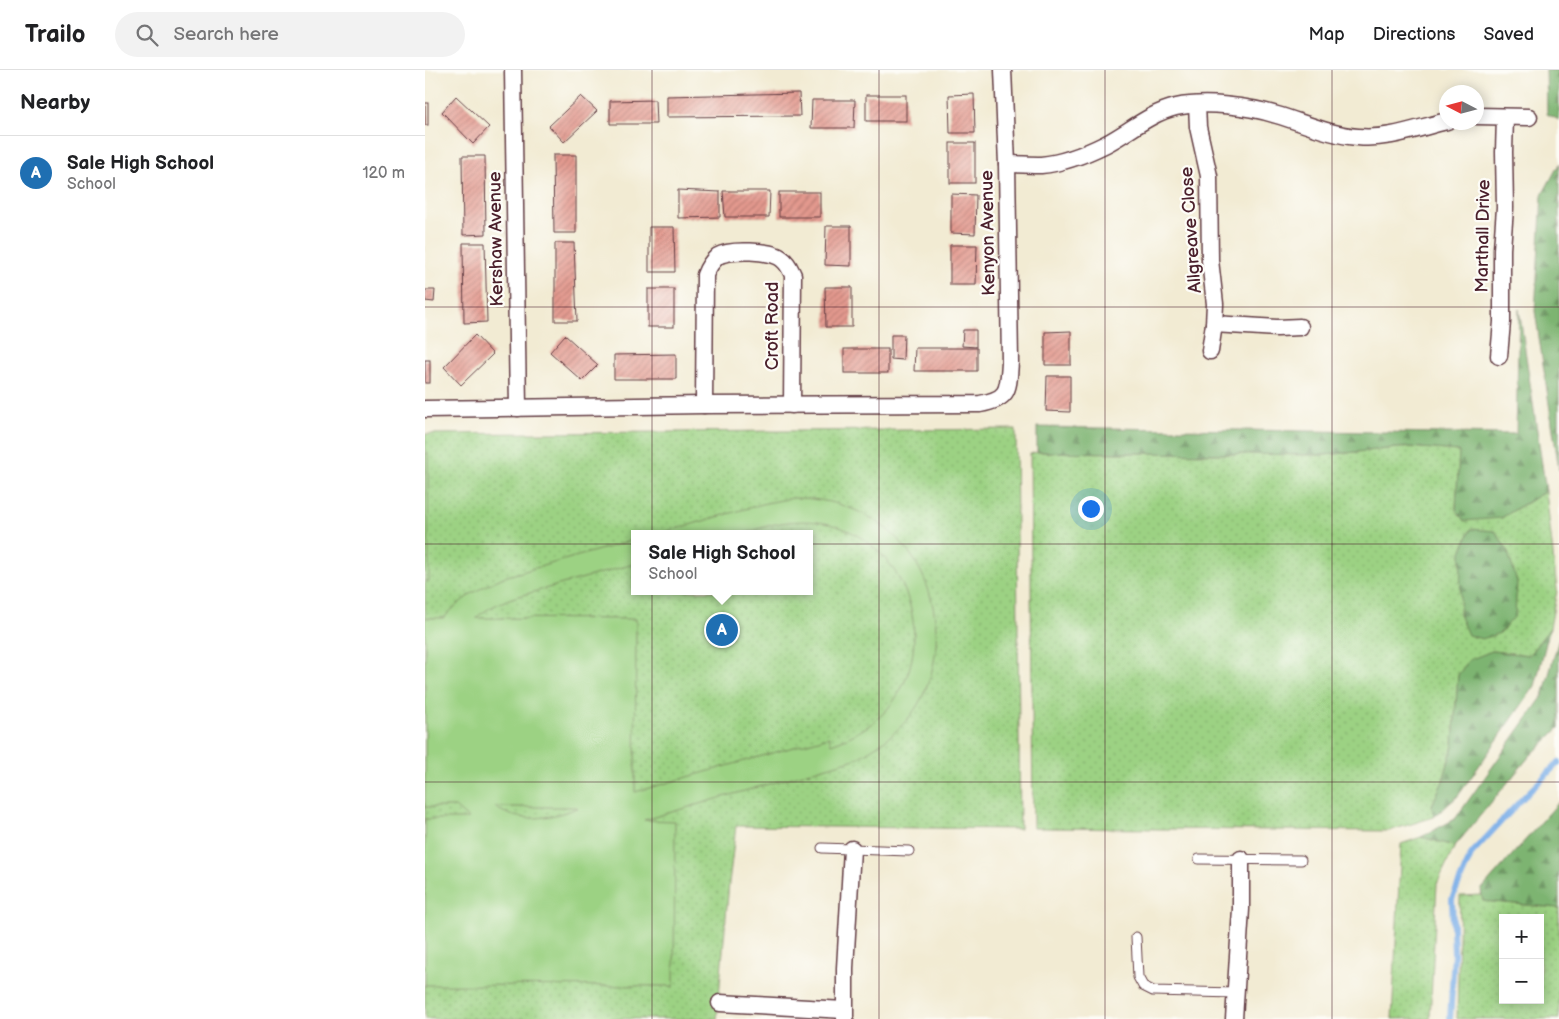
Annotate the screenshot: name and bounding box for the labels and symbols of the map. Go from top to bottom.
north arrow [1439,85,1484,130]
street label: Allgreave Close [1176,166,1206,294]
street label: Kenyon Avenue [976,170,1000,296]
street label: Kershaw Avenue [484,171,508,307]
street label: Marthall Drive [1472,179,1494,293]
street label: Croft Road [762,282,783,370]
your location [1078,496,1104,522]
pin: A [706,611,738,649]

